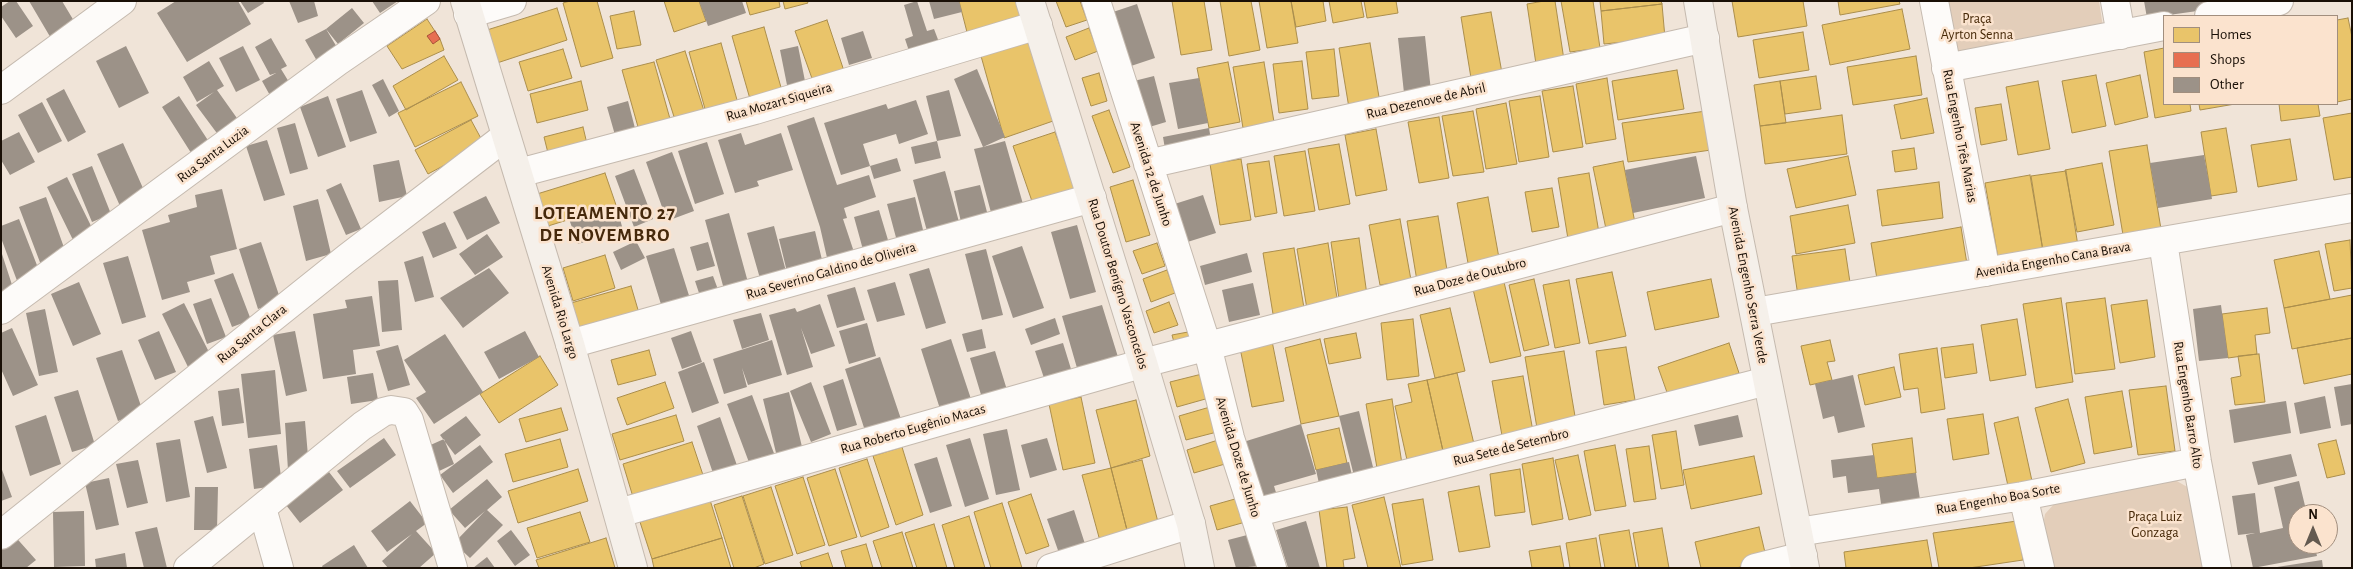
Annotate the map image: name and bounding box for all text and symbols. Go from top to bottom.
park label: Praça Ayrton Senna [1941,11,2013,44]
legend [2163,15,2338,105]
text: Homes [2210,27,2252,42]
text: Shops [2210,52,2245,67]
street label: Rua Engenho Três Marias [1939,68,1981,204]
text: Other [2210,77,2244,92]
street label: Rua Mozart Siqueira [724,79,834,125]
street label: Rua Dezenove de Abril [1365,79,1487,123]
street label: Avenida 12 de Junho [1126,120,1176,228]
street label: Rua Santa Luzia [174,122,252,186]
street label: Rua Doutor Benígno Vasconcelos [1084,197,1152,371]
district label: LOTEAMENTO 27 DE NOVEMBRO [532,202,678,246]
street label: Avenida Engenho Serra Verde [1725,205,1771,365]
street label: Avenida Engenho Cana Brava [1974,238,2132,282]
street label: Rua Severino Galdino de Oliveira [744,239,918,303]
street label: Rua Doze de Outubro [1412,254,1528,300]
street label: Avenida Rio Largo [538,263,582,361]
street label: Rua Santa Clara [214,301,290,367]
street label: Rua Engenho Barro Alto [2170,340,2206,470]
street label: Avenida Doze de Junho [1212,395,1264,519]
street label: Rua Roberto Eugênio Macas [839,400,987,458]
street label: Rua Sete de Setembro [1452,425,1570,469]
street label: Rua Engenho Boa Sorte [1935,480,2061,518]
north arrow [2288,504,2338,554]
text: N [2308,508,2318,522]
park label: Praça Luiz Gonzaga [2128,509,2182,542]

